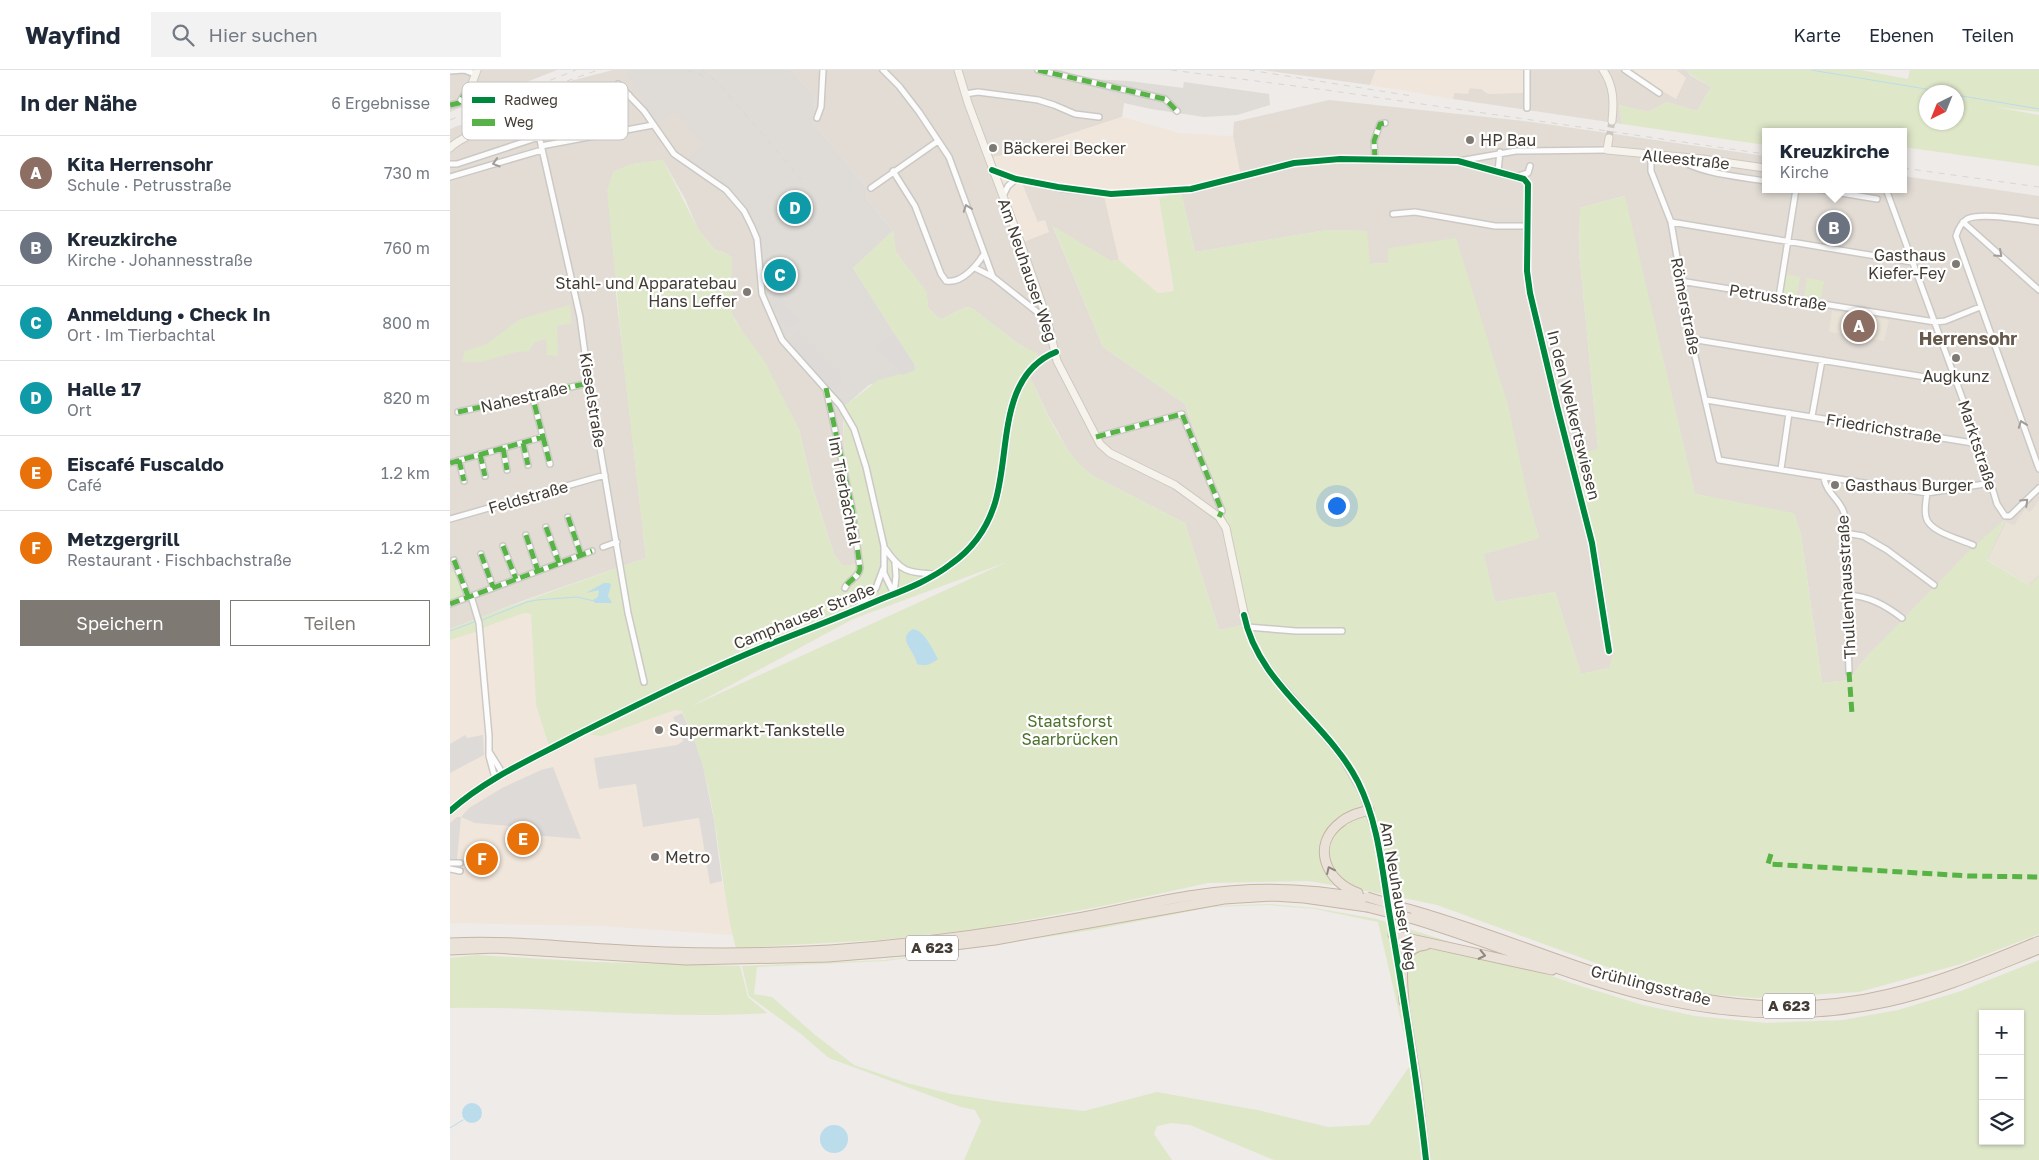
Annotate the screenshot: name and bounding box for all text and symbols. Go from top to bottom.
search box [151,12,501,57]
text: Wayfind [25,20,121,49]
icon: search [169,21,197,49]
text: Hier suchen [209,23,318,46]
text: Karte [1794,24,1841,46]
text: Ebenen [1869,24,1934,46]
text: Teilen [1962,24,2014,46]
legend [462,82,628,140]
north arrow [1919,85,1964,130]
text: In der Nähe [20,90,137,116]
text: Radweg [504,91,558,108]
text: 6 Ergebnisse [331,93,430,113]
text: Weg [504,113,534,130]
popup [1762,128,1907,193]
place label: HP Bau [1480,130,1536,150]
marker: HP Bau [1464,134,1476,146]
place label: Bäckerei Becker [1003,138,1126,158]
text: Kreuzkirche [1779,139,1890,162]
marker: Bäckerei Becker [987,142,999,154]
street label: Alleestraße [1641,144,1731,174]
text: Kita Herrensohr [67,152,213,175]
one-way arrow [492,158,501,168]
text: Kirche [1779,162,1829,182]
text: A [30,163,42,183]
text: 730 m [384,163,430,183]
text: Schule · Petrusstraße [67,175,231,195]
pin: D [779,189,811,227]
street label: Am Neuhauser Weg [994,196,1062,344]
one-way arrow [963,205,973,213]
pin: B [1818,209,1850,247]
text: Kreuzkirche [67,227,177,250]
text: B [30,238,42,258]
text: 760 m [384,238,430,258]
place label: Gasthaus Kiefer-Fey [1868,245,1946,283]
one-way arrow [1994,249,2003,258]
text: Kirche · Johannesstraße [67,250,252,270]
pin: C [764,256,796,294]
street label: Römerstraße [1667,256,1705,356]
marker: Gasthaus Kiefer-Fey [1950,258,1962,270]
place label: Stahl- und Apparatebau Hans Leffer [555,273,737,311]
street label: Petrusstraße [1728,279,1828,315]
marker: Stahl- und Apparatebau Hans Leffer [741,286,753,298]
text: Anmeldung • Check In [67,302,270,325]
pin: A [1843,307,1875,345]
text: C [30,313,42,333]
text: 800 m [382,313,430,333]
text: Ort · Im Tierbachtal [67,325,215,345]
district label: Herrensohr [1919,327,2017,349]
street label: In den Welkertswiesen [1543,328,1605,502]
street label: Kieselstraße [576,351,610,449]
marker: Augkunz [1950,352,1962,364]
place label: Augkunz [1923,366,1989,386]
text: Halle 17 [67,377,141,400]
street label: Nahestraße [478,377,570,417]
text: D [30,388,42,408]
text: 820 m [383,388,430,408]
street label: Marktstraße [1954,398,2002,492]
text: Ort [67,400,92,420]
street label: Friedrichstraße [1825,409,1943,447]
one-way arrow [2018,420,2028,428]
street label: Im Tierbachtal [825,435,865,547]
text: Eiscafé Fuscaldo [67,452,224,475]
text: E [31,463,41,483]
text: 1.2 km [381,463,430,483]
text: Café [67,475,102,495]
place label: Gasthaus Burger [1845,475,1973,495]
street label: Feldstraße [486,476,570,518]
marker: Gasthaus Burger [1829,479,1841,491]
your location [1324,493,1350,519]
one-way arrow [2019,499,2028,508]
street label: Thullenhausstraße [1832,514,1860,660]
text: Metzgergrill [67,527,180,550]
text: F [31,538,41,558]
text: 1.2 km [381,538,430,558]
text: Restaurant · Fischbachstraße [67,550,291,570]
street label: Camphauser Straße [730,579,878,653]
button: Speichern [20,600,220,646]
button: Teilen [230,600,430,646]
park label: Staatsforst Saarbrücken [1022,711,1118,749]
place label: Supermarkt-Tankstelle [669,720,845,740]
marker: Supermarkt-Tankstelle [653,724,665,736]
pin: E [507,820,539,858]
street label: Am Neuhauser Weg [1376,820,1422,972]
pin: F [466,840,498,878]
place label: Metro [665,847,710,867]
marker: Metro [649,851,661,863]
one-way arrow [1325,866,1336,875]
road number: A 623 [906,936,958,960]
one-way arrow [1477,950,1486,960]
street label: Grühlingsstraße [1589,960,1713,1010]
road number: A 623 [1763,994,1815,1018]
map controls [1979,1010,2024,1145]
button: + [1979,1010,2024,1055]
button: − [1979,1055,2024,1100]
button: layers [1979,1100,2024,1145]

